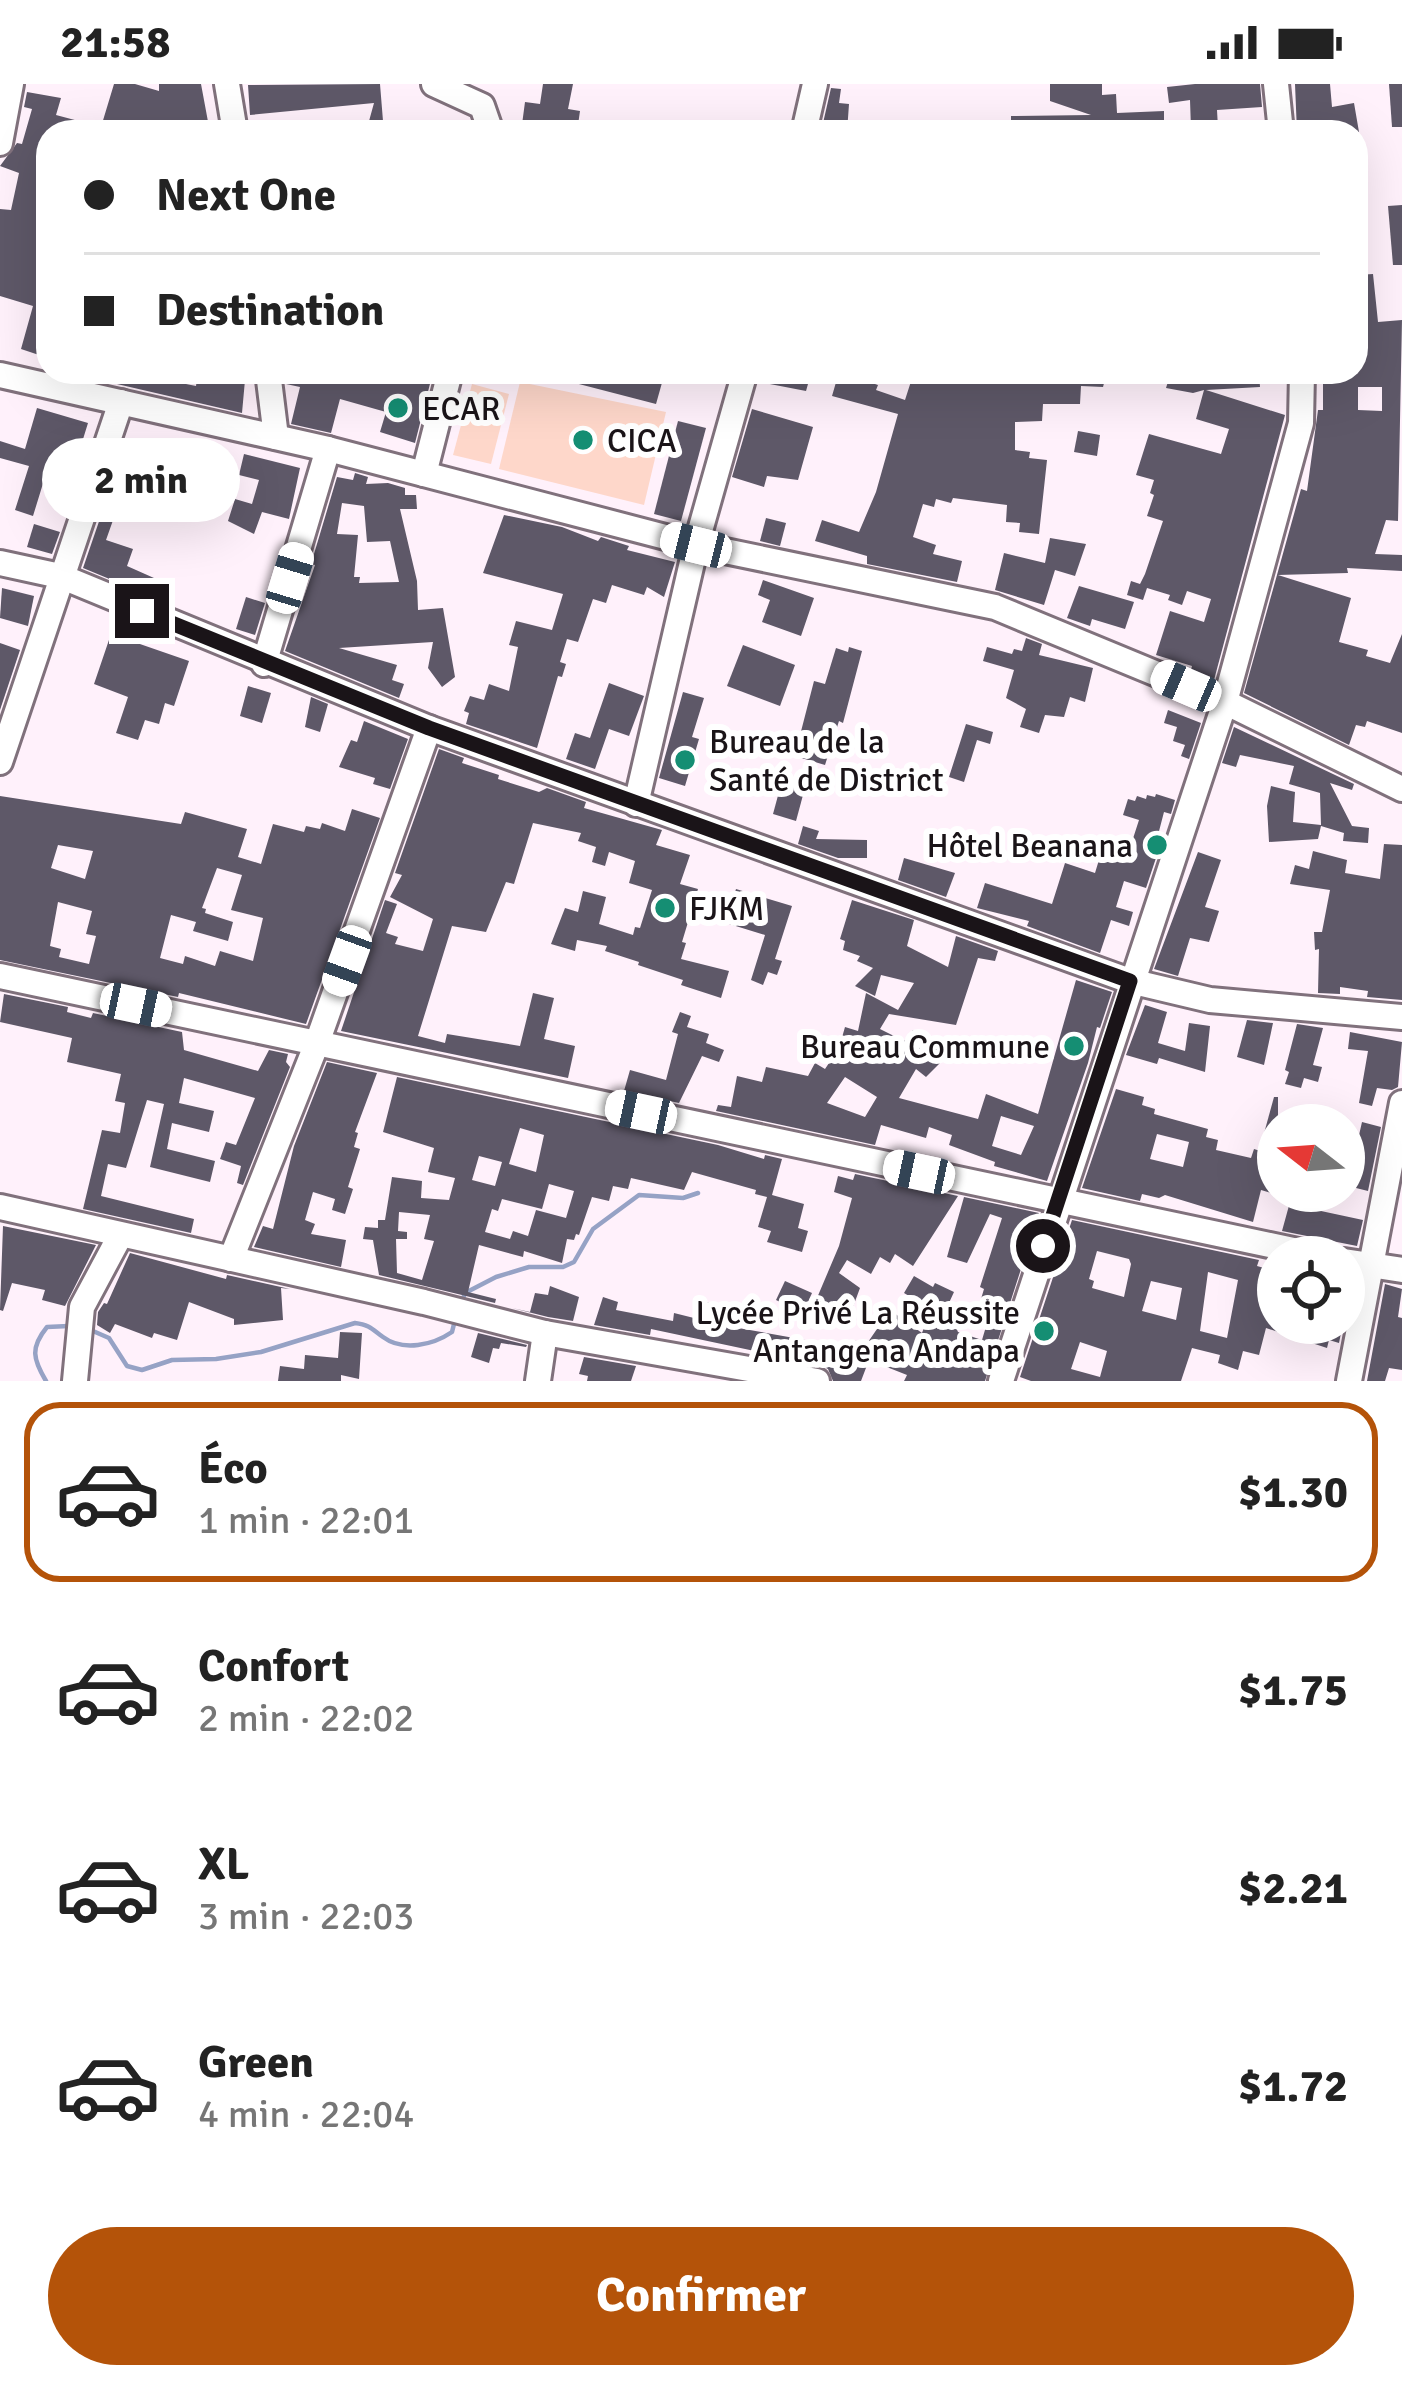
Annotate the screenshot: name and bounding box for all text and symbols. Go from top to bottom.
text: 21:58 [60,15,170,70]
text: Next One [156,168,336,223]
text: Destination [156,283,384,338]
place label: ECAR [422,389,500,430]
marker: ECAR [385,395,411,421]
place label: CICA [607,421,677,462]
marker: CICA [570,427,596,453]
callout: 2 min [43,437,241,521]
text: 2 min [94,456,188,504]
car [657,519,735,571]
car [262,538,318,618]
route end [115,584,169,638]
car [1146,655,1226,717]
place label: Bureau de la Santé de District [709,722,943,801]
marker: Bureau de la Santé de District [672,747,698,773]
place label: Hôtel Beanana [926,826,1133,867]
marker: Hôtel Beanana [1144,832,1170,858]
place label: FJKM [689,889,765,930]
marker: FJKM [652,895,678,921]
car [318,921,376,1001]
car [97,980,175,1030]
place label: Bureau Commune [800,1027,1050,1068]
marker: Bureau Commune [1061,1033,1087,1059]
car [602,1087,680,1137]
north arrow [1257,1104,1365,1212]
map controls [1257,1104,1365,1344]
car [880,1147,958,1197]
route start [1016,1219,1070,1273]
button: locate [1257,1236,1365,1344]
place label: Lycée Privé La Réussite Antangena Andapa [695,1293,1020,1372]
marker: Lycée Privé La Réussite Antangena Andapa [1031,1318,1057,1344]
icon: car [54,1438,162,1546]
text: Éco [198,1441,268,1496]
text: $1.30 [1238,1465,1348,1520]
text: 1 min · 22:01 [198,1496,414,1544]
icon: car [54,1636,162,1744]
text: Confort [198,1639,349,1694]
text: $1.75 [1238,1663,1348,1718]
text: 2 min · 22:02 [198,1694,414,1742]
icon: car [54,1834,162,1942]
text: XL [198,1837,249,1892]
text: $2.21 [1238,1861,1348,1916]
text: 3 min · 22:03 [198,1892,414,1940]
icon: car [54,2032,162,2140]
text: Green [198,2035,314,2090]
text: $1.72 [1238,2059,1348,2114]
text: 4 min · 22:04 [198,2090,414,2138]
button: Confirmer [48,2227,1354,2365]

